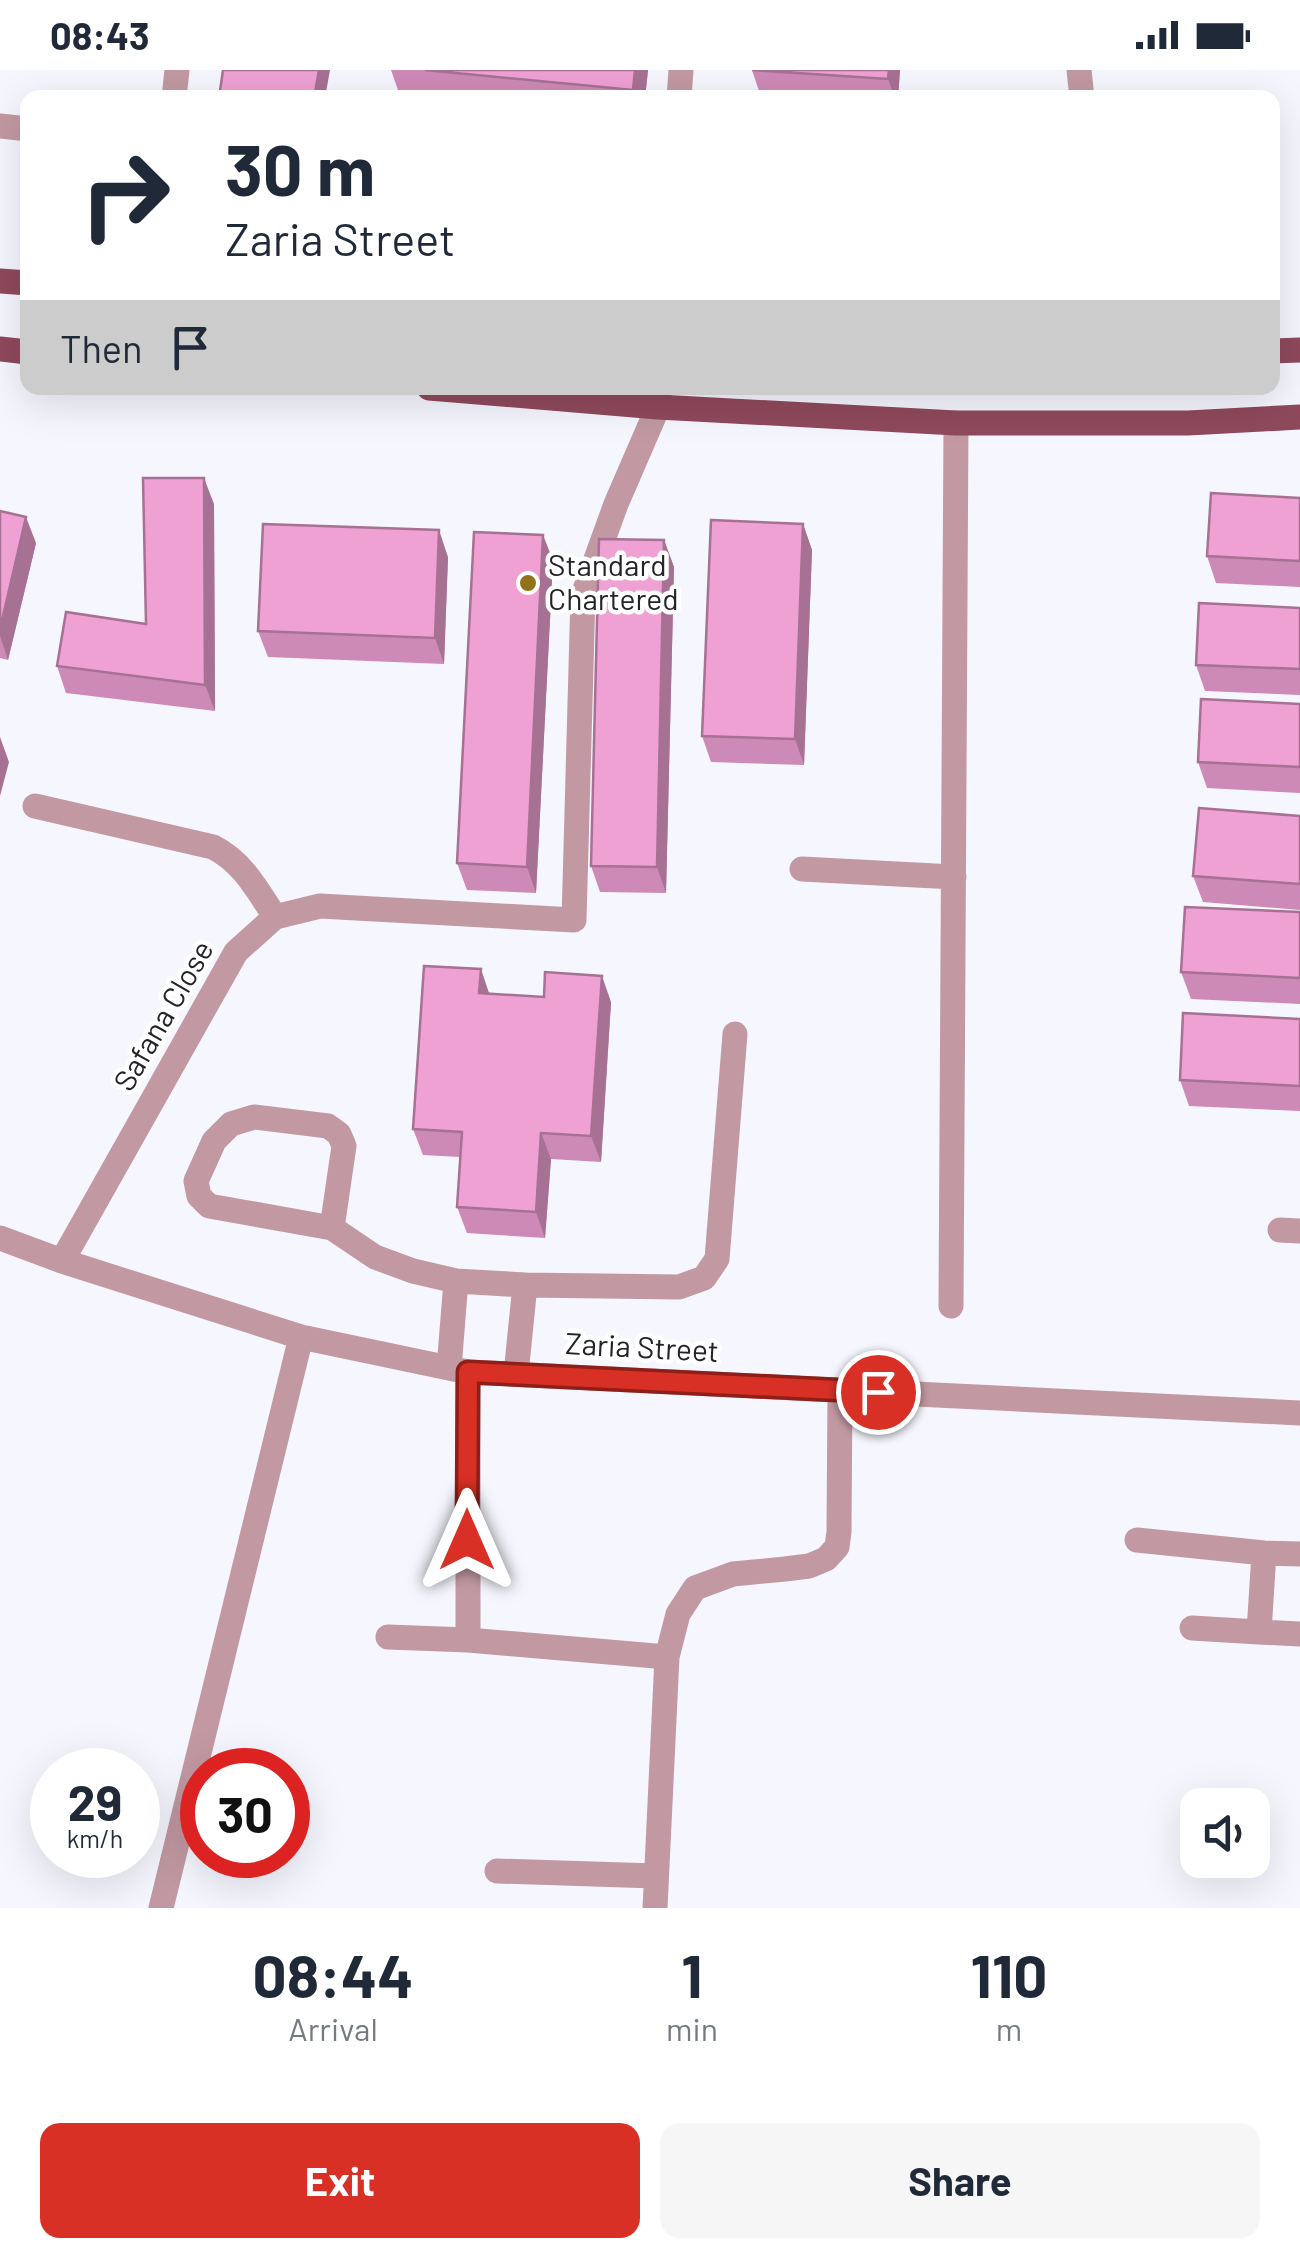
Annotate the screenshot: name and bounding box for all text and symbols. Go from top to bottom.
text: 08:43 [50,12,150,58]
text: 30 m [225,126,375,210]
icon: right [60,130,190,260]
text: Zaria Street [225,211,455,265]
icon: arrive [163,320,218,375]
text: Then [60,325,143,371]
place label: Standard Chartered [548,546,679,616]
marker: Standard Chartered [517,572,539,594]
street label: Safana Close [105,933,220,1097]
street label: Zaria Street [564,1324,720,1368]
pin [836,1350,921,1435]
icon: arrive [851,1365,906,1420]
position arrow [415,1488,519,1592]
speed limit sign: 30 [180,1748,310,1878]
text: 29 [68,1771,122,1831]
map controls [1180,1788,1270,1878]
button: sound [1180,1788,1270,1878]
text: km/h [67,1823,123,1853]
text: 08:44 [252,1938,414,2010]
text: 1 [681,1938,703,2010]
text: 110 [970,1938,1048,2010]
text: Arrival [288,2009,378,2047]
text: min [666,2009,718,2047]
text: m [996,2009,1022,2047]
button: Exit [40,2123,640,2238]
button: Share [660,2123,1260,2238]

